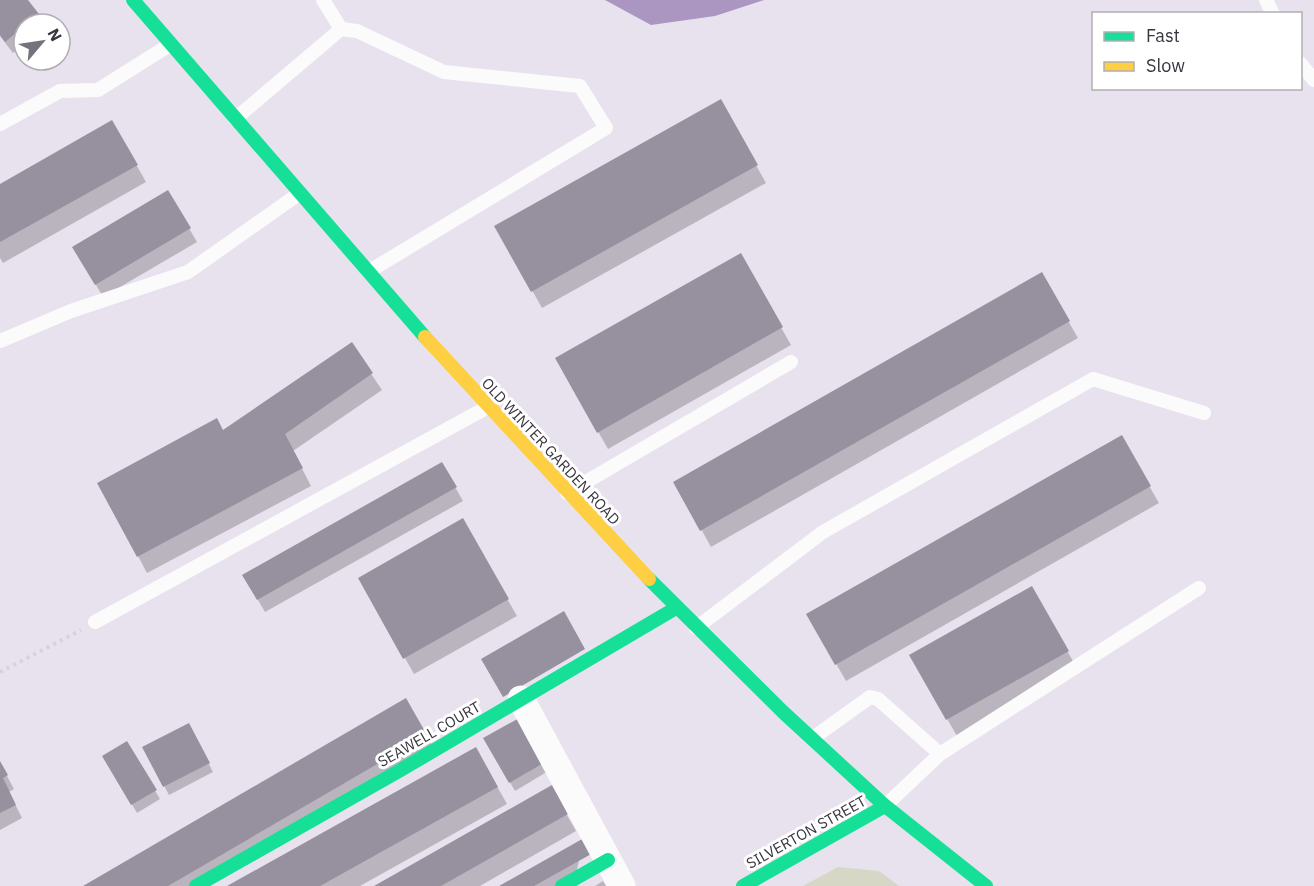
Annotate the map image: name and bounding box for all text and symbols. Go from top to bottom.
north arrow [12,12,72,72]
legend [1092,12,1302,90]
text: Fast [1146,24,1180,47]
text: N [44,25,67,45]
text: Slow [1146,54,1185,77]
street label: OLD WINTER GARDEN ROAD [478,373,624,529]
street label: SEAWELL COURT [374,697,484,771]
street label: SILVERTON STREET [743,791,870,873]

